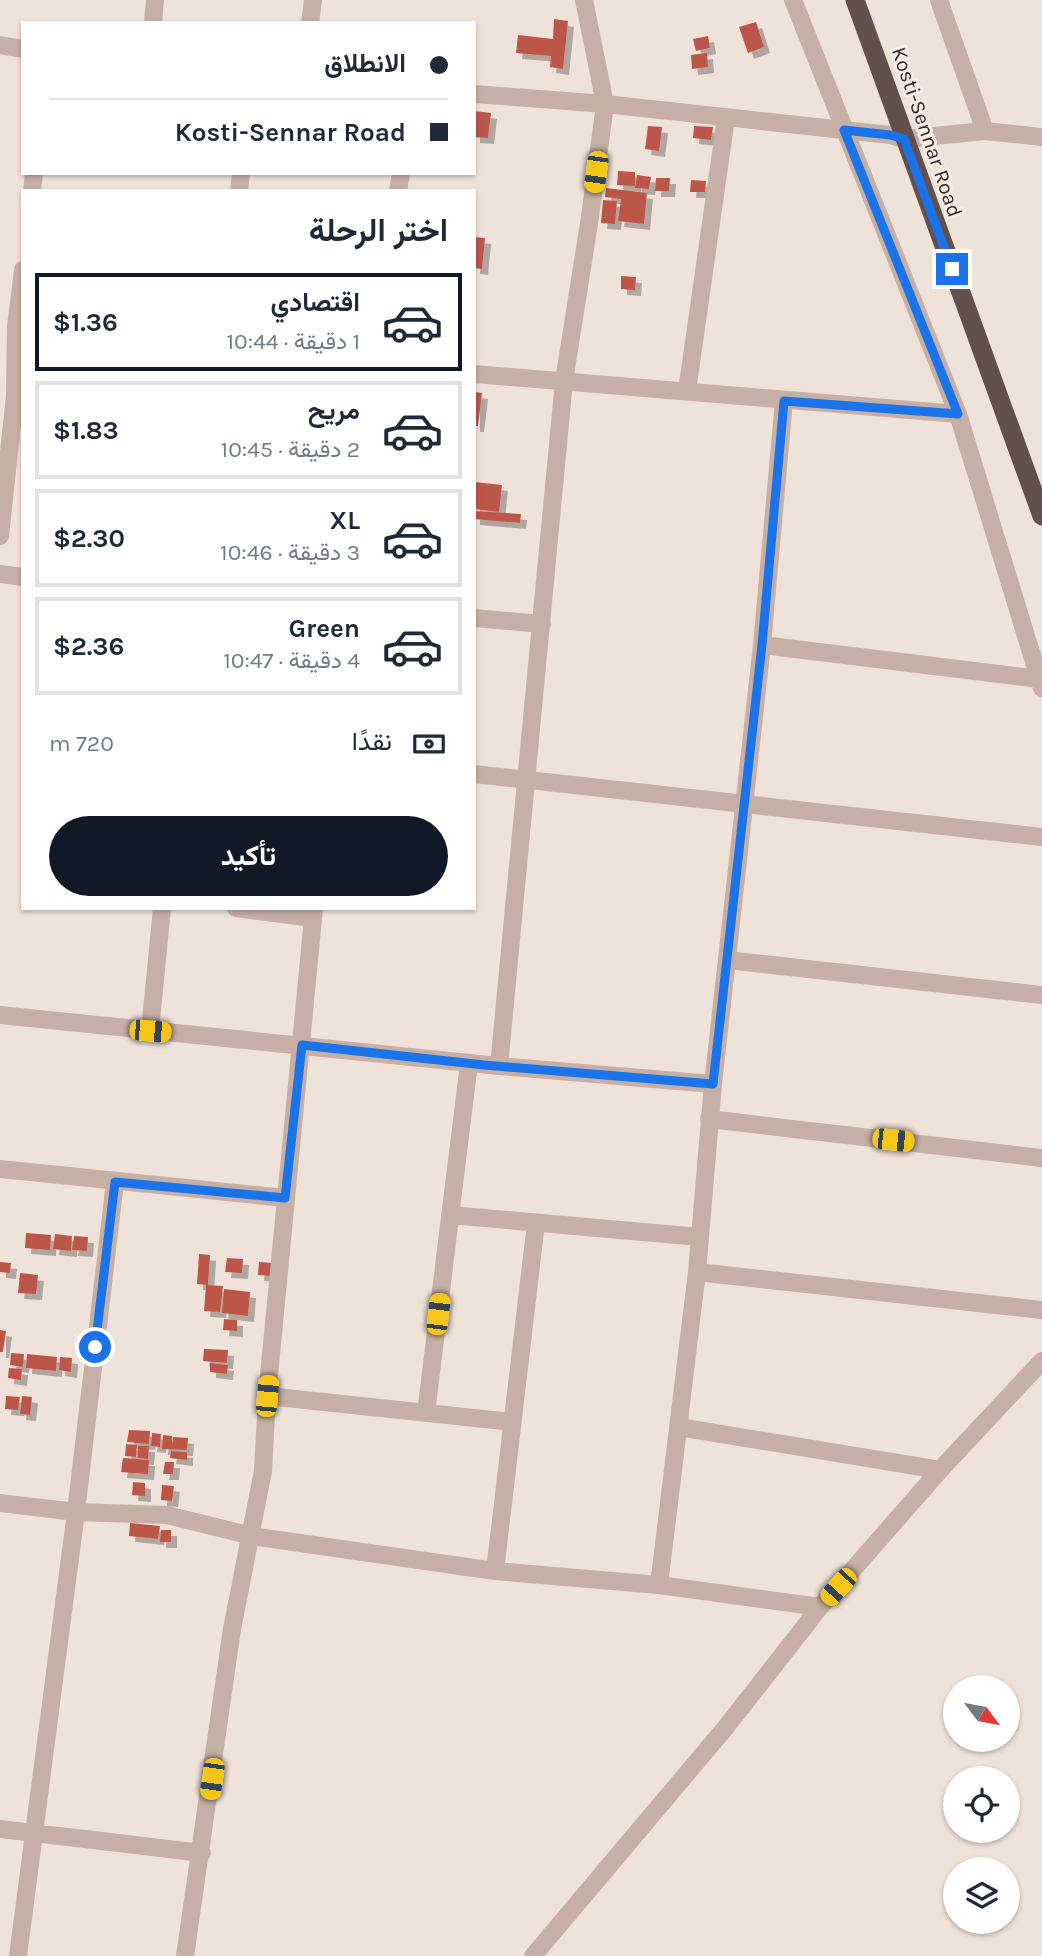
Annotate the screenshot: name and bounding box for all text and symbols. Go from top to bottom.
street label: Kosti-Sennar Road [887,44,967,220]
text: الانطلاق [324,48,406,79]
text: Kosti-Sennar Road [175,117,406,148]
car [583,150,610,194]
text: اختر الرحلة [309,212,448,249]
route end [936,253,968,285]
text: اقتصادي [271,287,360,318]
icon: car [381,291,444,354]
text: $1.36 [53,307,118,338]
text: 1 دقيقة · 10:44 [226,328,360,355]
text: مريح [308,395,360,426]
icon: car [381,399,444,462]
text: $1.83 [53,415,119,446]
text: 2 دقيقة · 10:45 [221,436,360,463]
text: XL [329,505,360,536]
icon: car [381,507,444,570]
text: $2.30 [53,523,125,554]
text: 3 دقيقة · 10:46 [220,539,360,566]
text: Green [288,613,360,644]
icon: car [381,615,444,678]
text: $2.36 [53,631,124,662]
text: 4 دقيقة · 10:47 [223,647,360,674]
icon: cash [410,725,448,763]
text: نقدًا [352,726,392,757]
text: 720 m [49,730,114,757]
button: تأكيد [49,816,448,896]
car [129,1019,172,1043]
car [872,1127,915,1153]
car [426,1292,451,1336]
route start [79,1331,111,1363]
car [255,1374,280,1418]
car [817,1564,860,1610]
north arrow [943,1675,1020,1752]
map controls [943,1675,1020,1934]
car [199,1757,226,1801]
button: locate [943,1766,1020,1843]
button: layers [943,1857,1020,1934]

